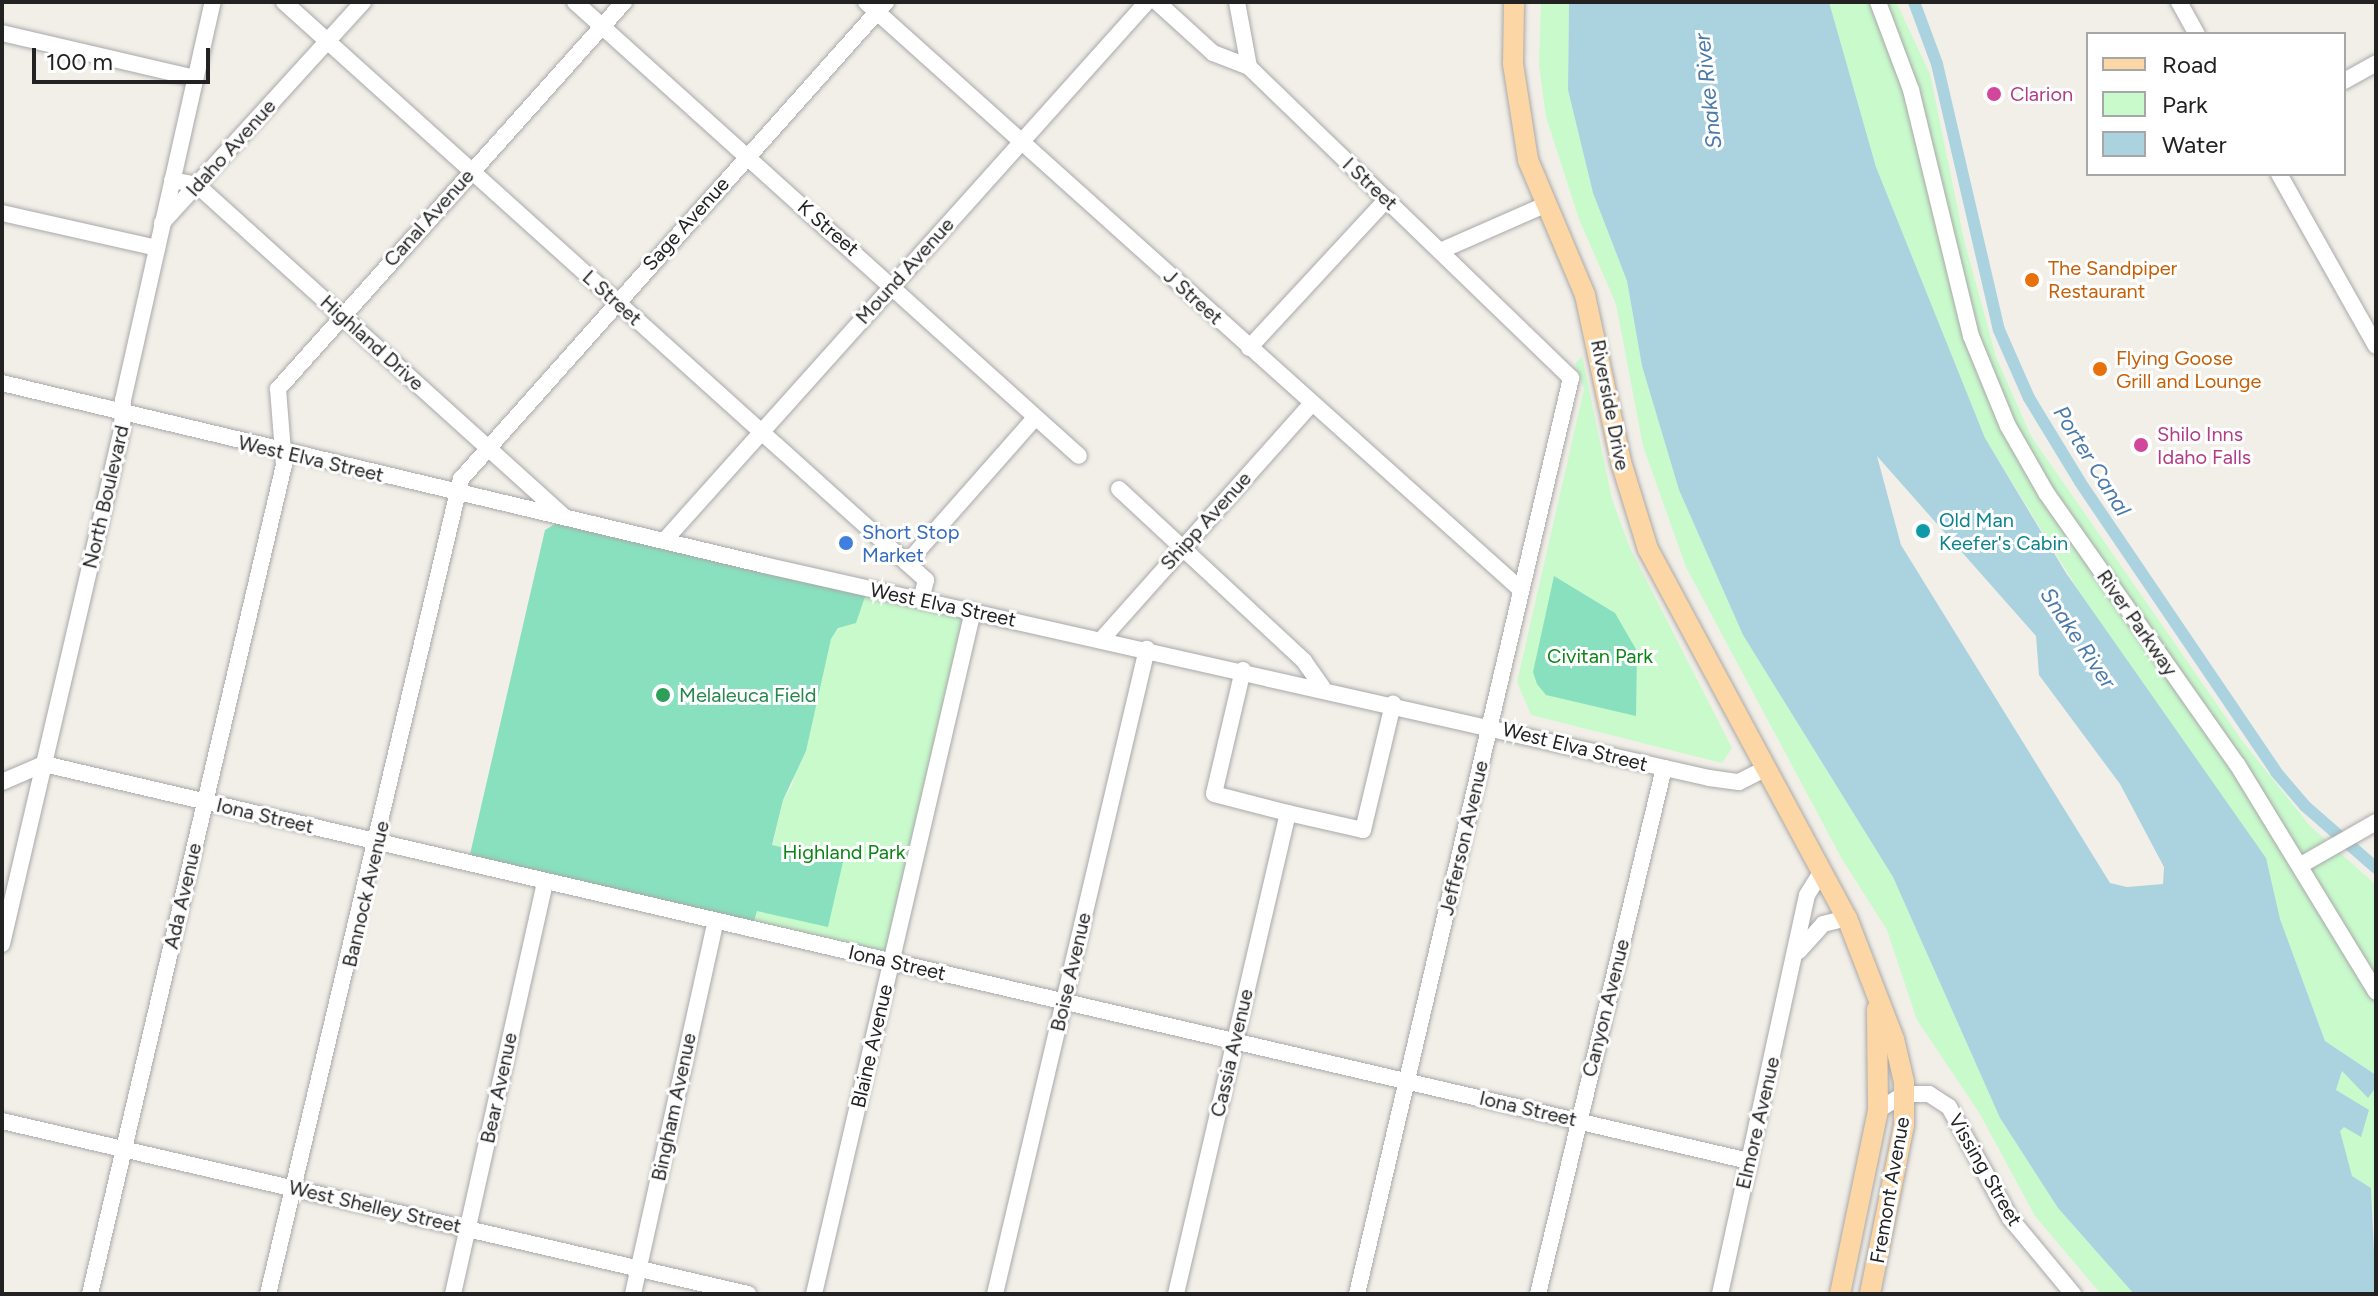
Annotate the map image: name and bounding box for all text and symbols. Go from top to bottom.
scale bar [36,32,214,82]
water label: Snake River [1689,32,1727,150]
legend [2086,32,2346,176]
text: 100 m [46,47,113,76]
text: Road [2162,50,2217,79]
place label: Clarion [2010,82,2073,106]
marker: Clarion [1985,85,2003,103]
text: Park [2162,90,2208,119]
street label: Idaho Avenue [181,94,281,202]
text: Water [2162,130,2227,159]
street label: I Street [1338,153,1402,215]
street label: Canal Avenue [379,164,479,272]
street label: Sage Avenue [638,172,734,276]
street label: K Street [793,195,863,261]
street label: Mound Avenue [851,213,959,329]
place label: The Sandpiper Restaurant [2048,256,2177,303]
street label: J Street [1158,264,1228,330]
street label: L Street [577,265,647,331]
marker: The Sandpiper Restaurant [2023,271,2041,289]
street label: Highland Drive [315,290,429,396]
street label: Riverside Drive [1586,338,1634,472]
place label: Flying Goose Grill and Lounge [2116,346,2261,393]
marker: Flying Goose Grill and Lounge [2091,360,2109,378]
water label: Porter Canal [2048,401,2136,521]
place label: Shilo Inns Idaho Falls [2157,422,2251,469]
street label: North Boulevard [78,423,134,571]
street label: West Elva Street [236,431,386,487]
marker: Shilo Inns Idaho Falls [2132,436,2150,454]
street label: Shipp Avenue [1155,467,1257,575]
place label: Old Man Keefer's Cabin [1939,508,2068,555]
place label: Short Stop Market [862,520,960,567]
marker: Old Man Keefer's Cabin [1914,522,1932,540]
marker: Short Stop Market [837,534,855,552]
street label: River Parkway [2092,565,2182,681]
street label: West Elva Street [868,578,1018,632]
water label: Snake River [2035,582,2121,694]
park label: Civitan Park [1547,644,1653,668]
place label: Melaleuca Field [679,683,816,707]
marker: Melaleuca Field [654,686,672,704]
street label: West Elva Street [1500,717,1650,777]
street label: Jefferson Avenue [1435,758,1493,918]
street label: Iona Street [214,793,316,839]
street label: Bannock Avenue [337,818,395,970]
park label: Highland Park [782,840,906,864]
street label: Ada Avenue [159,841,207,951]
street label: Boise Avenue [1046,910,1096,1034]
street label: Canyon Avenue [1577,937,1635,1079]
street label: Iona Street [846,940,948,986]
street label: Blaine Avenue [846,982,898,1110]
street label: Cassia Avenue [1206,987,1258,1119]
street label: Bear Avenue [476,1030,522,1146]
street label: Bingham Avenue [647,1031,701,1183]
street label: Elmore Avenue [1731,1054,1785,1192]
street label: Iona Street [1477,1086,1579,1132]
street label: Vissing Street [1943,1110,2027,1230]
street label: Fremont Avenue [1865,1115,1915,1265]
street label: West Shelley Street [286,1175,464,1239]

